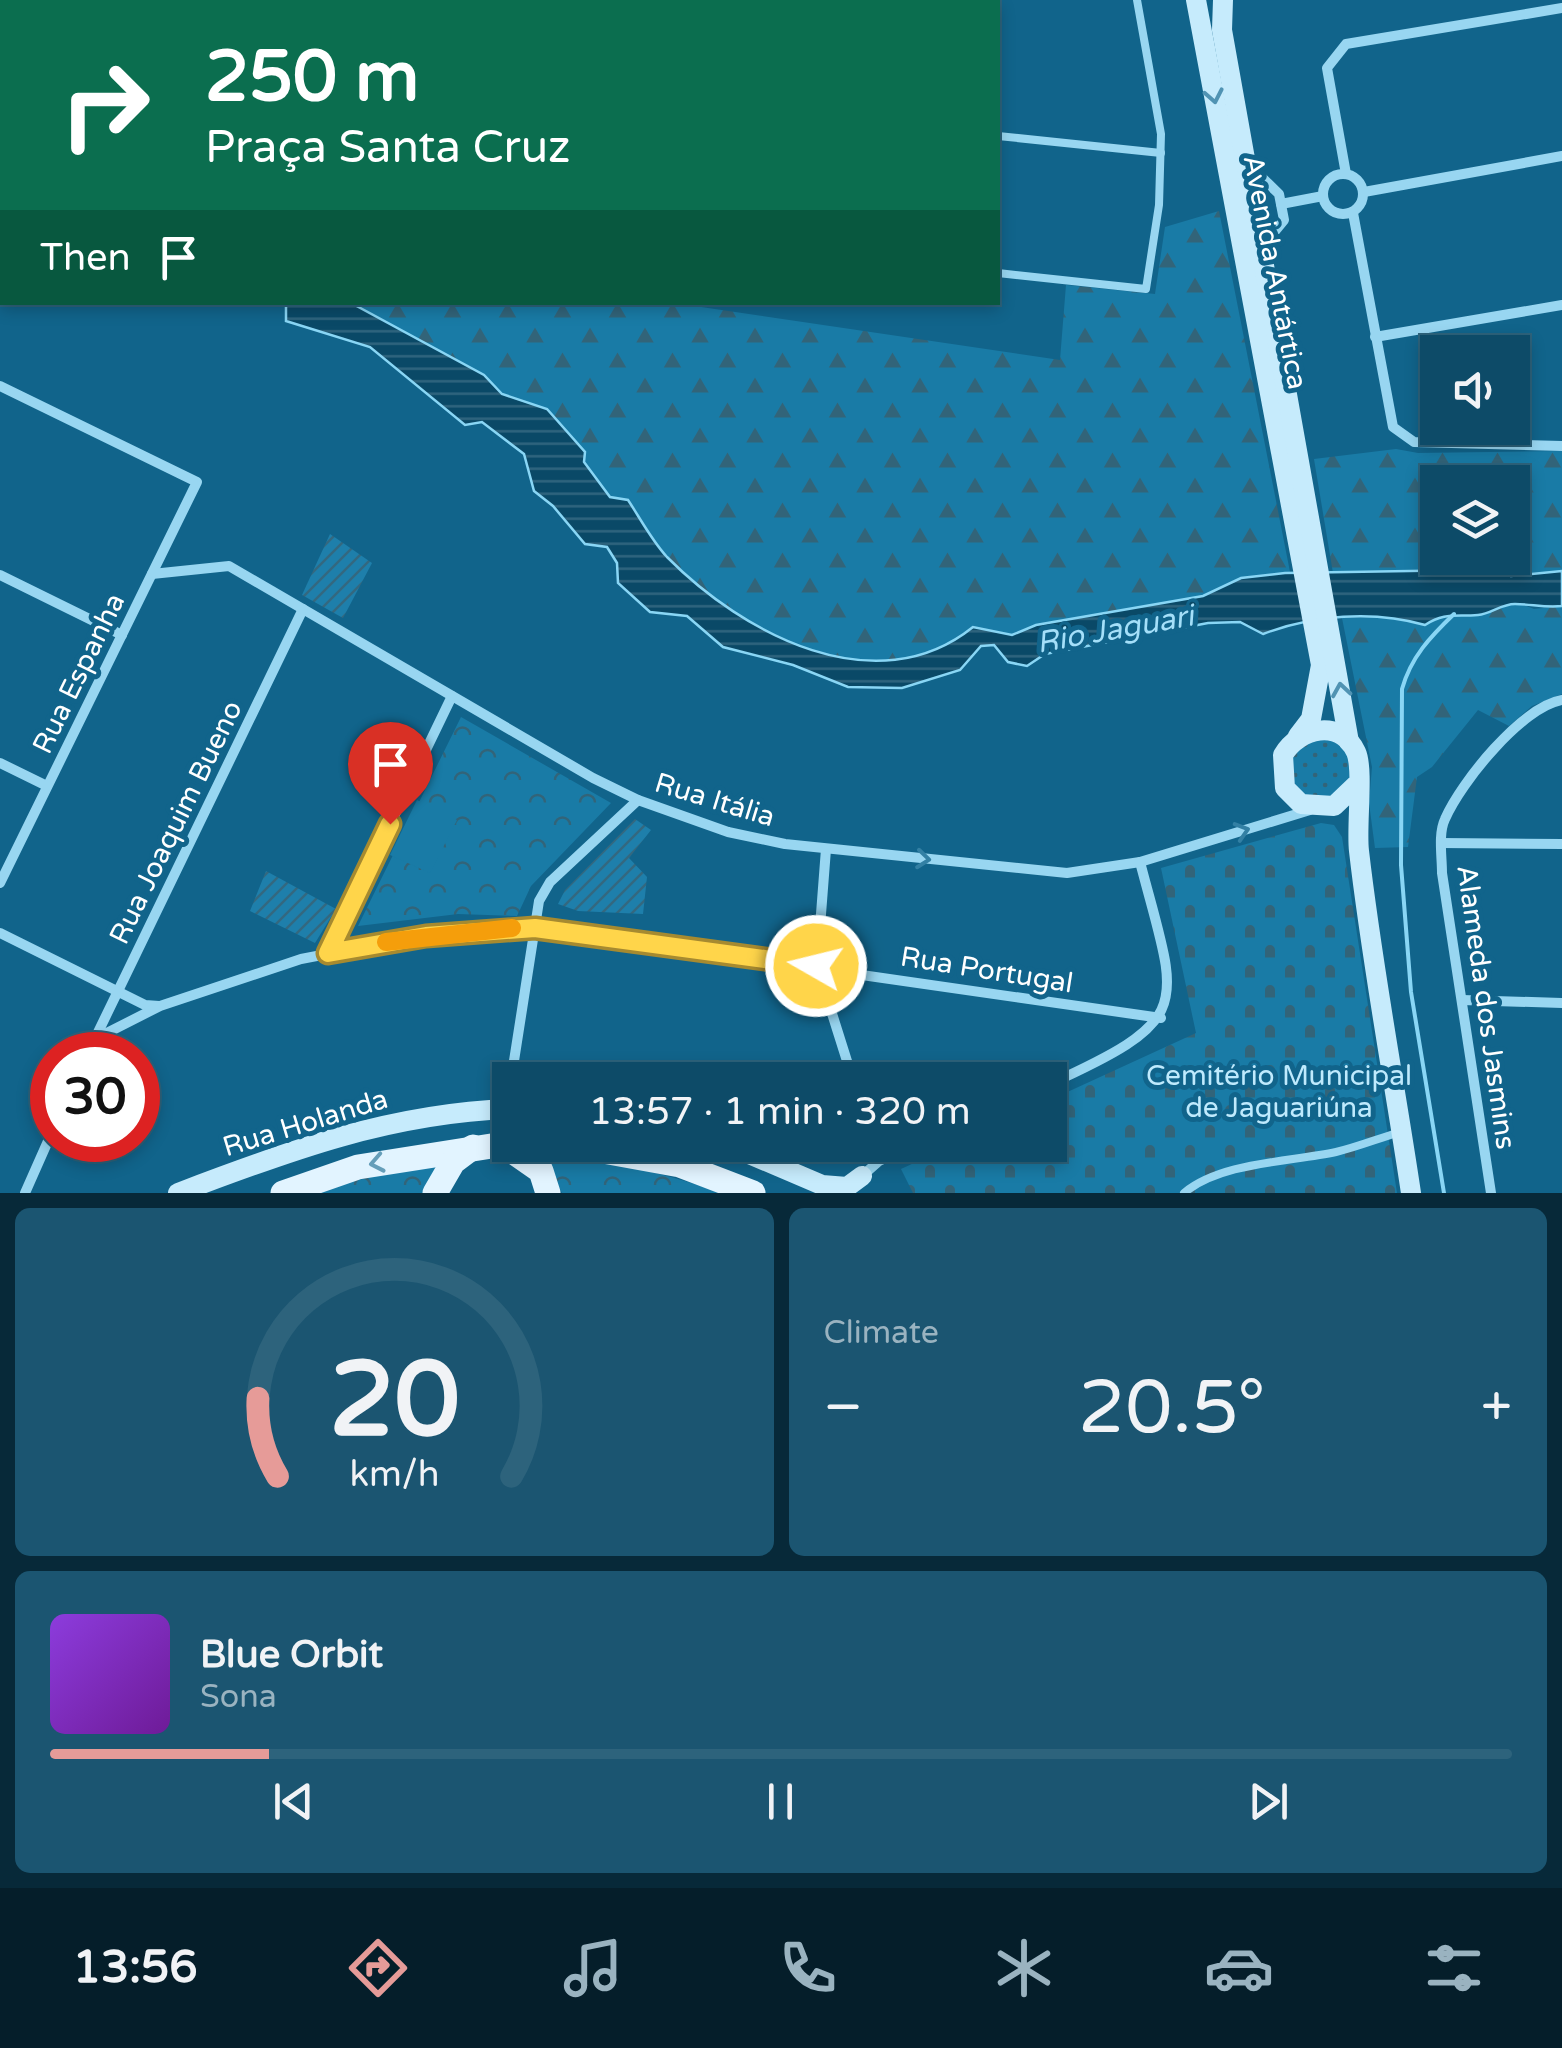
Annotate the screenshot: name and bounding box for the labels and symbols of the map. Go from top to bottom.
one-way arrow [1203,88,1224,104]
street label: Avenida Antártica [1236,152,1314,392]
street label: Rua Espanha [25,588,132,759]
water label: Rio Jaguari [1034,597,1200,661]
one-way arrow [1331,682,1352,698]
street label: Rua Joaquim Bueno [102,695,250,950]
pin [348,722,433,825]
street label: Rua Itália [651,766,779,834]
one-way arrow [1232,822,1249,843]
one-way arrow [915,848,931,869]
street label: Alameda dos Jasmins [1449,863,1523,1151]
position arrow [764,914,868,1018]
street label: Rua Portugal [898,940,1076,1000]
speed limit sign: 30 [30,1032,160,1162]
park label: Cemitério Municipal de Jaguariúna [1146,1059,1412,1125]
street label: Rua Holanda [219,1082,392,1164]
one-way arrow [369,1152,386,1173]

